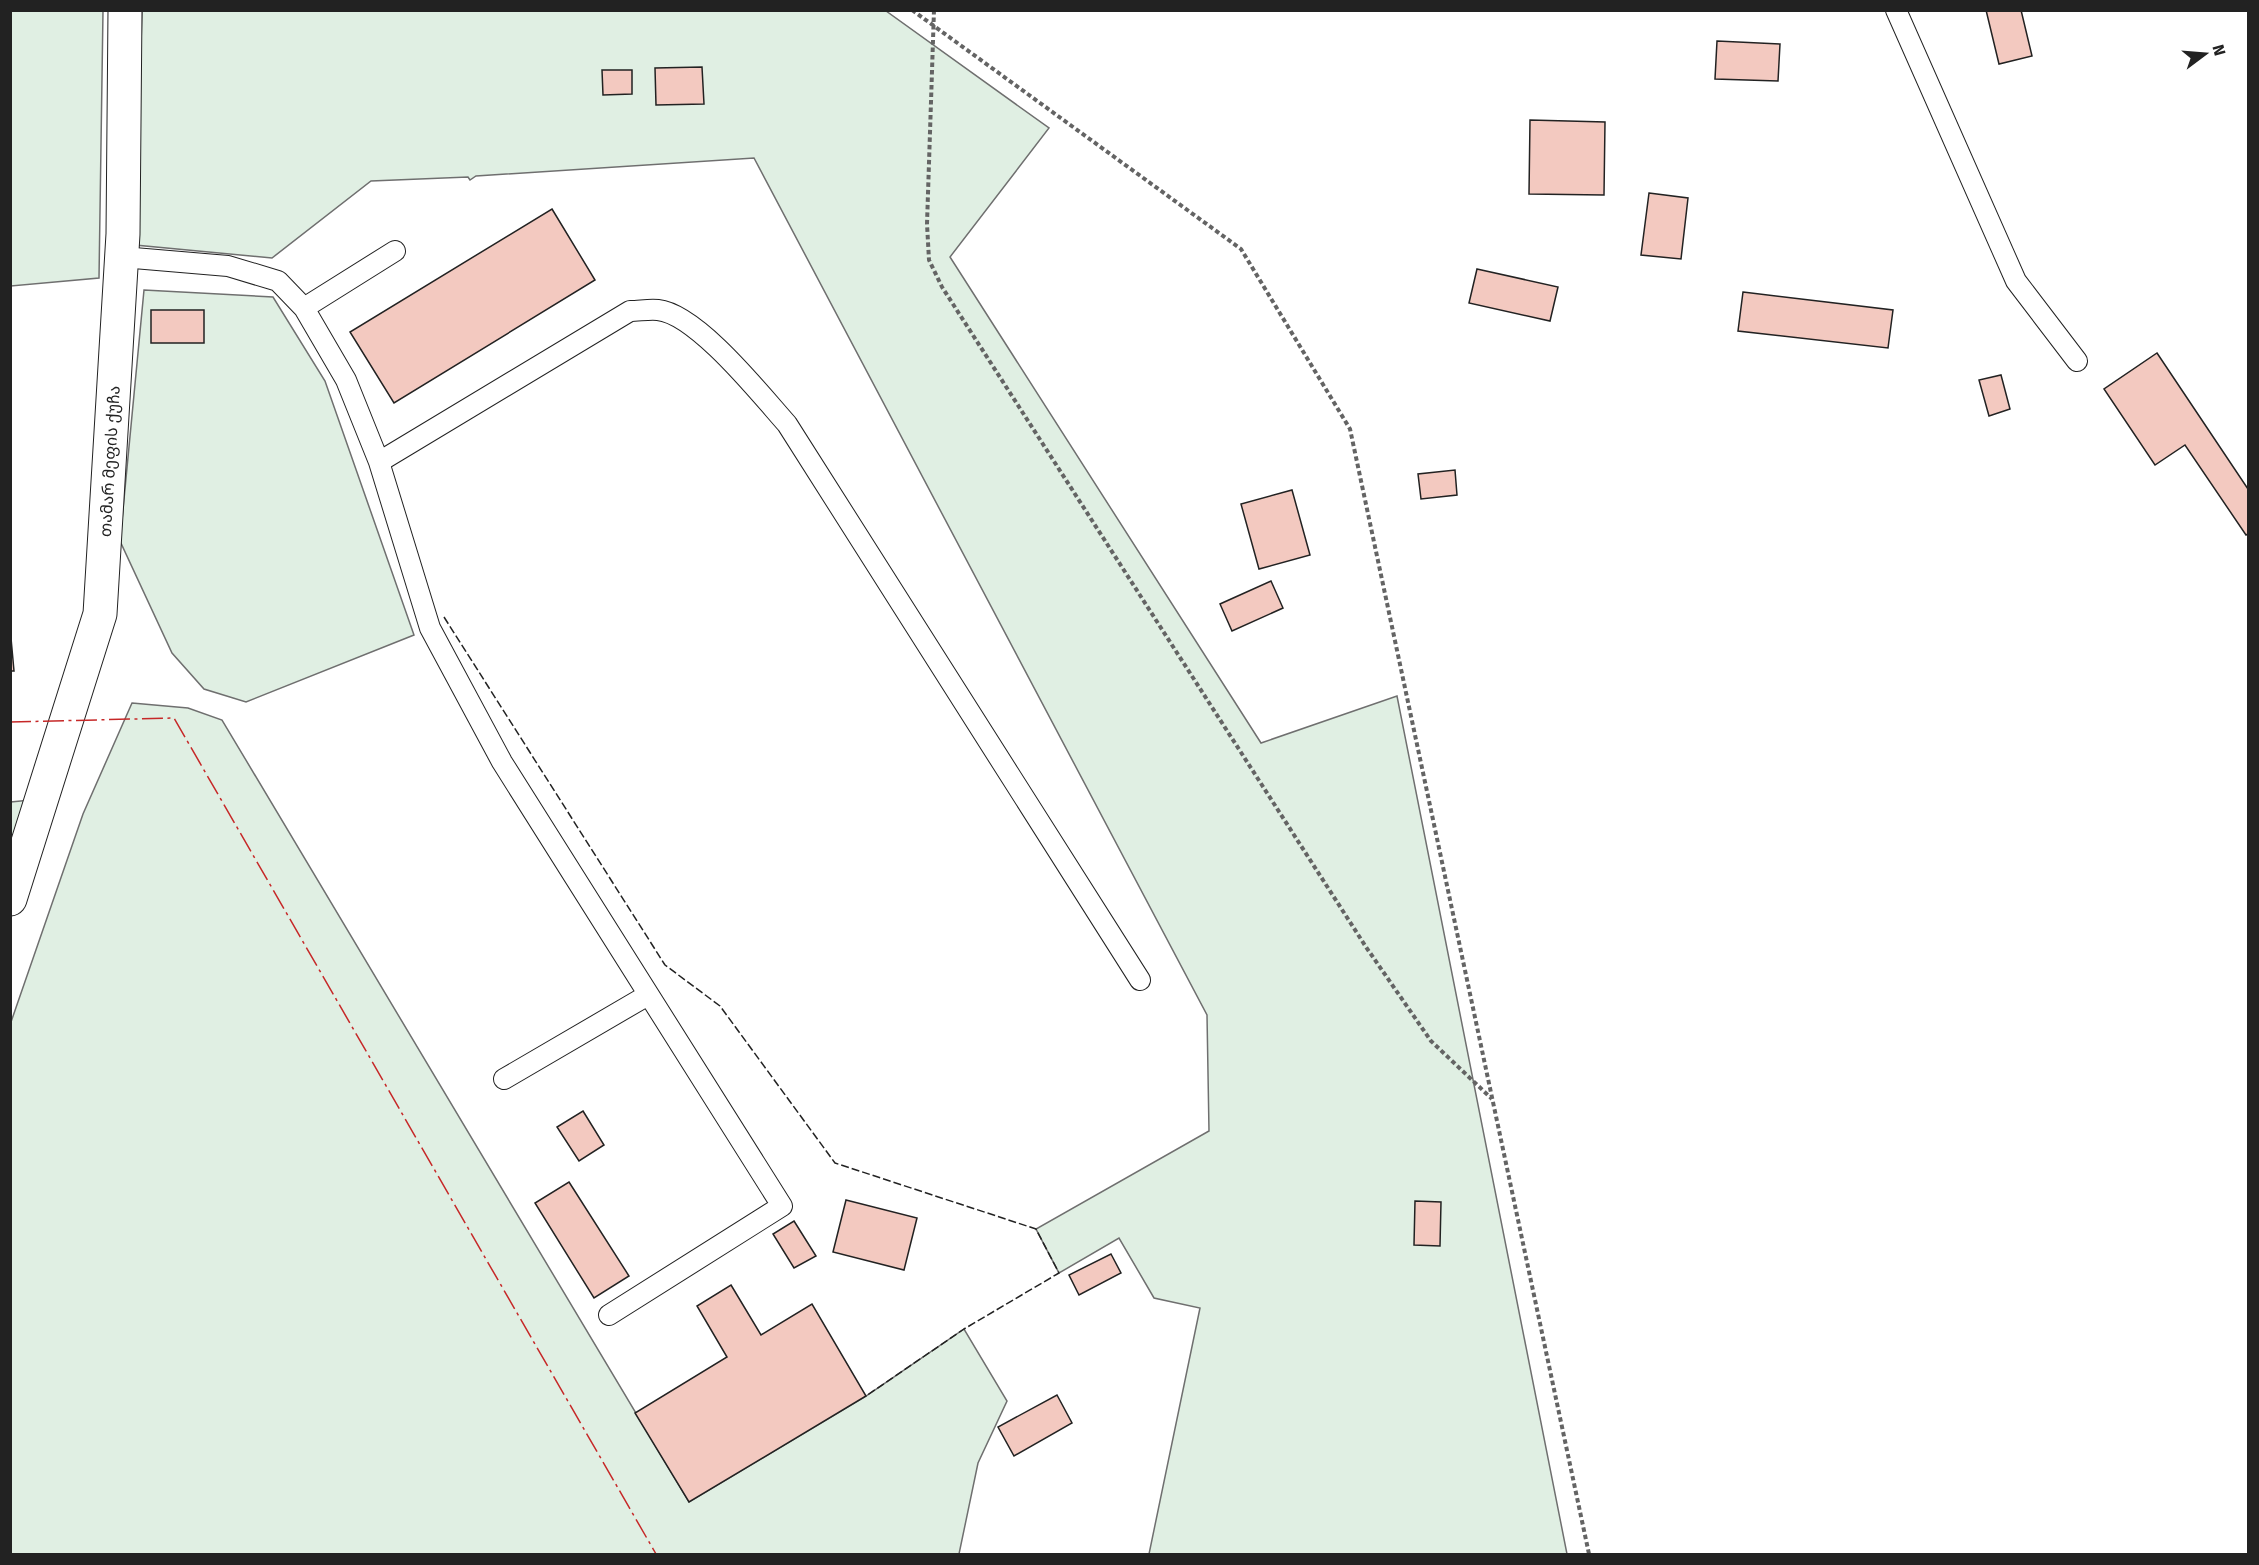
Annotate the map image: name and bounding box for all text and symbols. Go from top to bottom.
north arrow [2175,24,2235,84]
text: N [2208,42,2230,58]
street label: თამარ მეფის ქუჩა [96,385,124,537]

